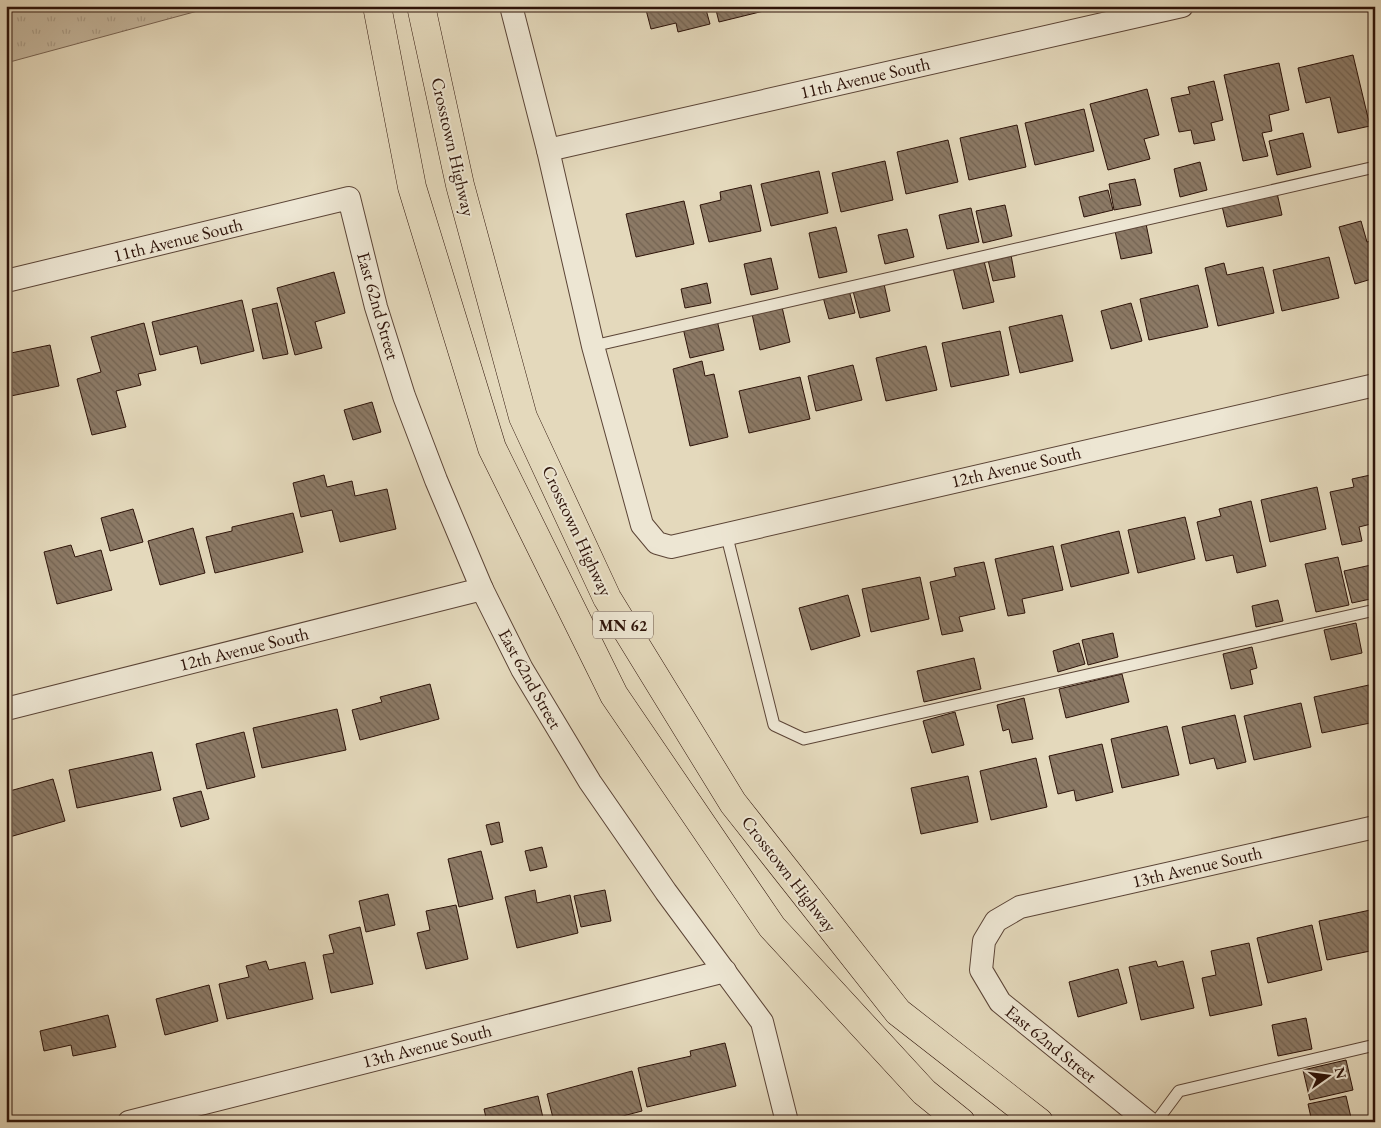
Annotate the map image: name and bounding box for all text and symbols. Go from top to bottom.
street label: 11th Avenue South [798,51,932,104]
street label: Crosstown Highway [426,75,481,219]
street label: 11th Avenue South [111,212,245,267]
street label: East 62nd Street [352,249,405,363]
street label: 12th Avenue South [949,440,1083,493]
street label: Crosstown Highway [537,462,618,600]
road number: MN 62 [593,612,653,638]
street label: 12th Avenue South [177,621,311,676]
street label: East 62nd Street [493,625,568,733]
street label: Crosstown Highway [737,811,842,937]
street label: 13th Avenue South [1130,840,1264,893]
street label: East 62nd Street [1001,1000,1102,1088]
street label: 13th Avenue South [360,1018,494,1073]
north arrow [1304,1050,1354,1100]
text: N [1331,1065,1351,1081]

